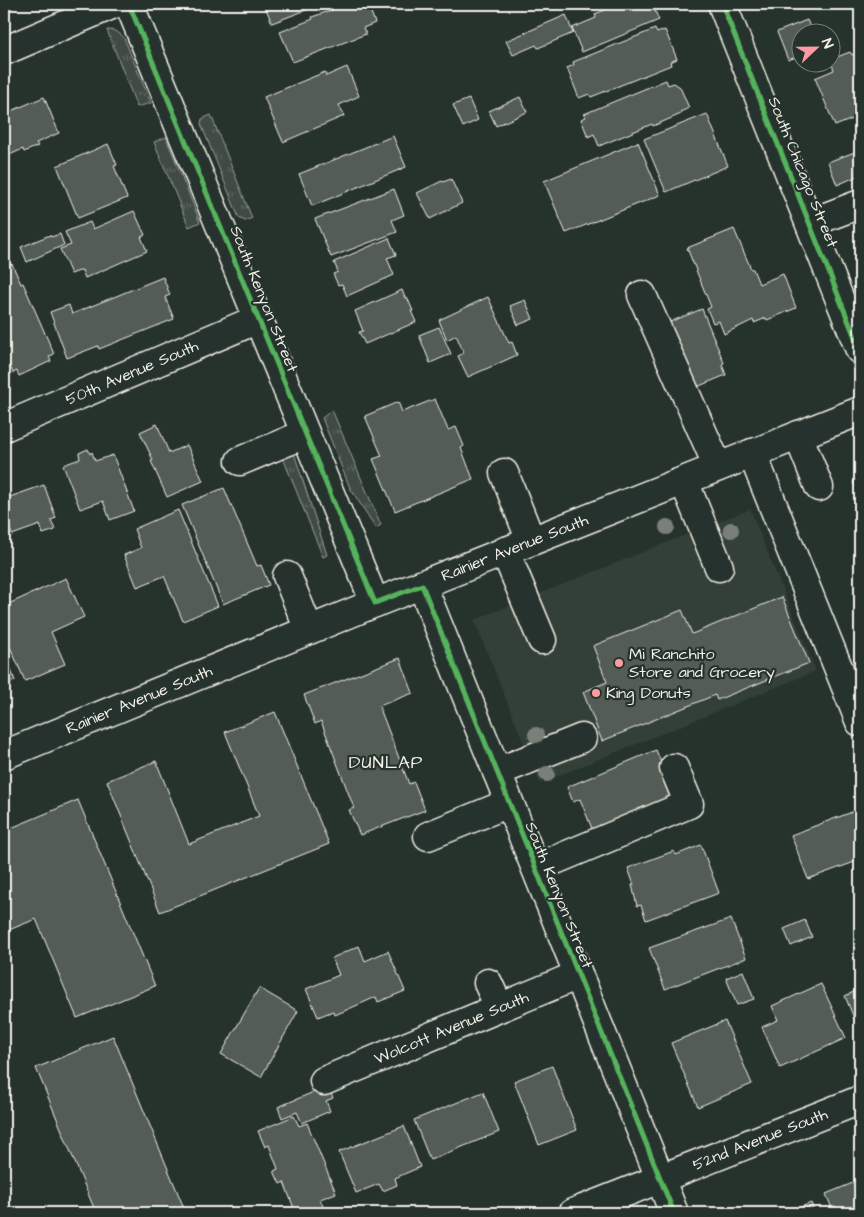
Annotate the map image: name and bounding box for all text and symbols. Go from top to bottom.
north arrow [792,22,842,72]
text: N [816,36,838,52]
street label: South Chicago Street [762,93,844,252]
street label: South Kenyon Street [224,223,304,376]
street label: 50th Avenue South [62,335,202,411]
street label: Rainier Avenue South [438,509,591,587]
place label: Mi Ranchito Store and Grocery [629,643,775,684]
marker: Mi Ranchito Store and Grocery [613,657,625,669]
street label: Rainier Avenue South [63,660,216,739]
place label: King Donuts [606,682,691,705]
marker: King Donuts [590,687,602,699]
district label: DUNLAP [349,750,423,775]
street label: South Kenyon Street [519,819,599,972]
street label: Wolcott Avenue South [371,986,532,1070]
street label: 52nd Avenue South [689,1103,831,1176]

